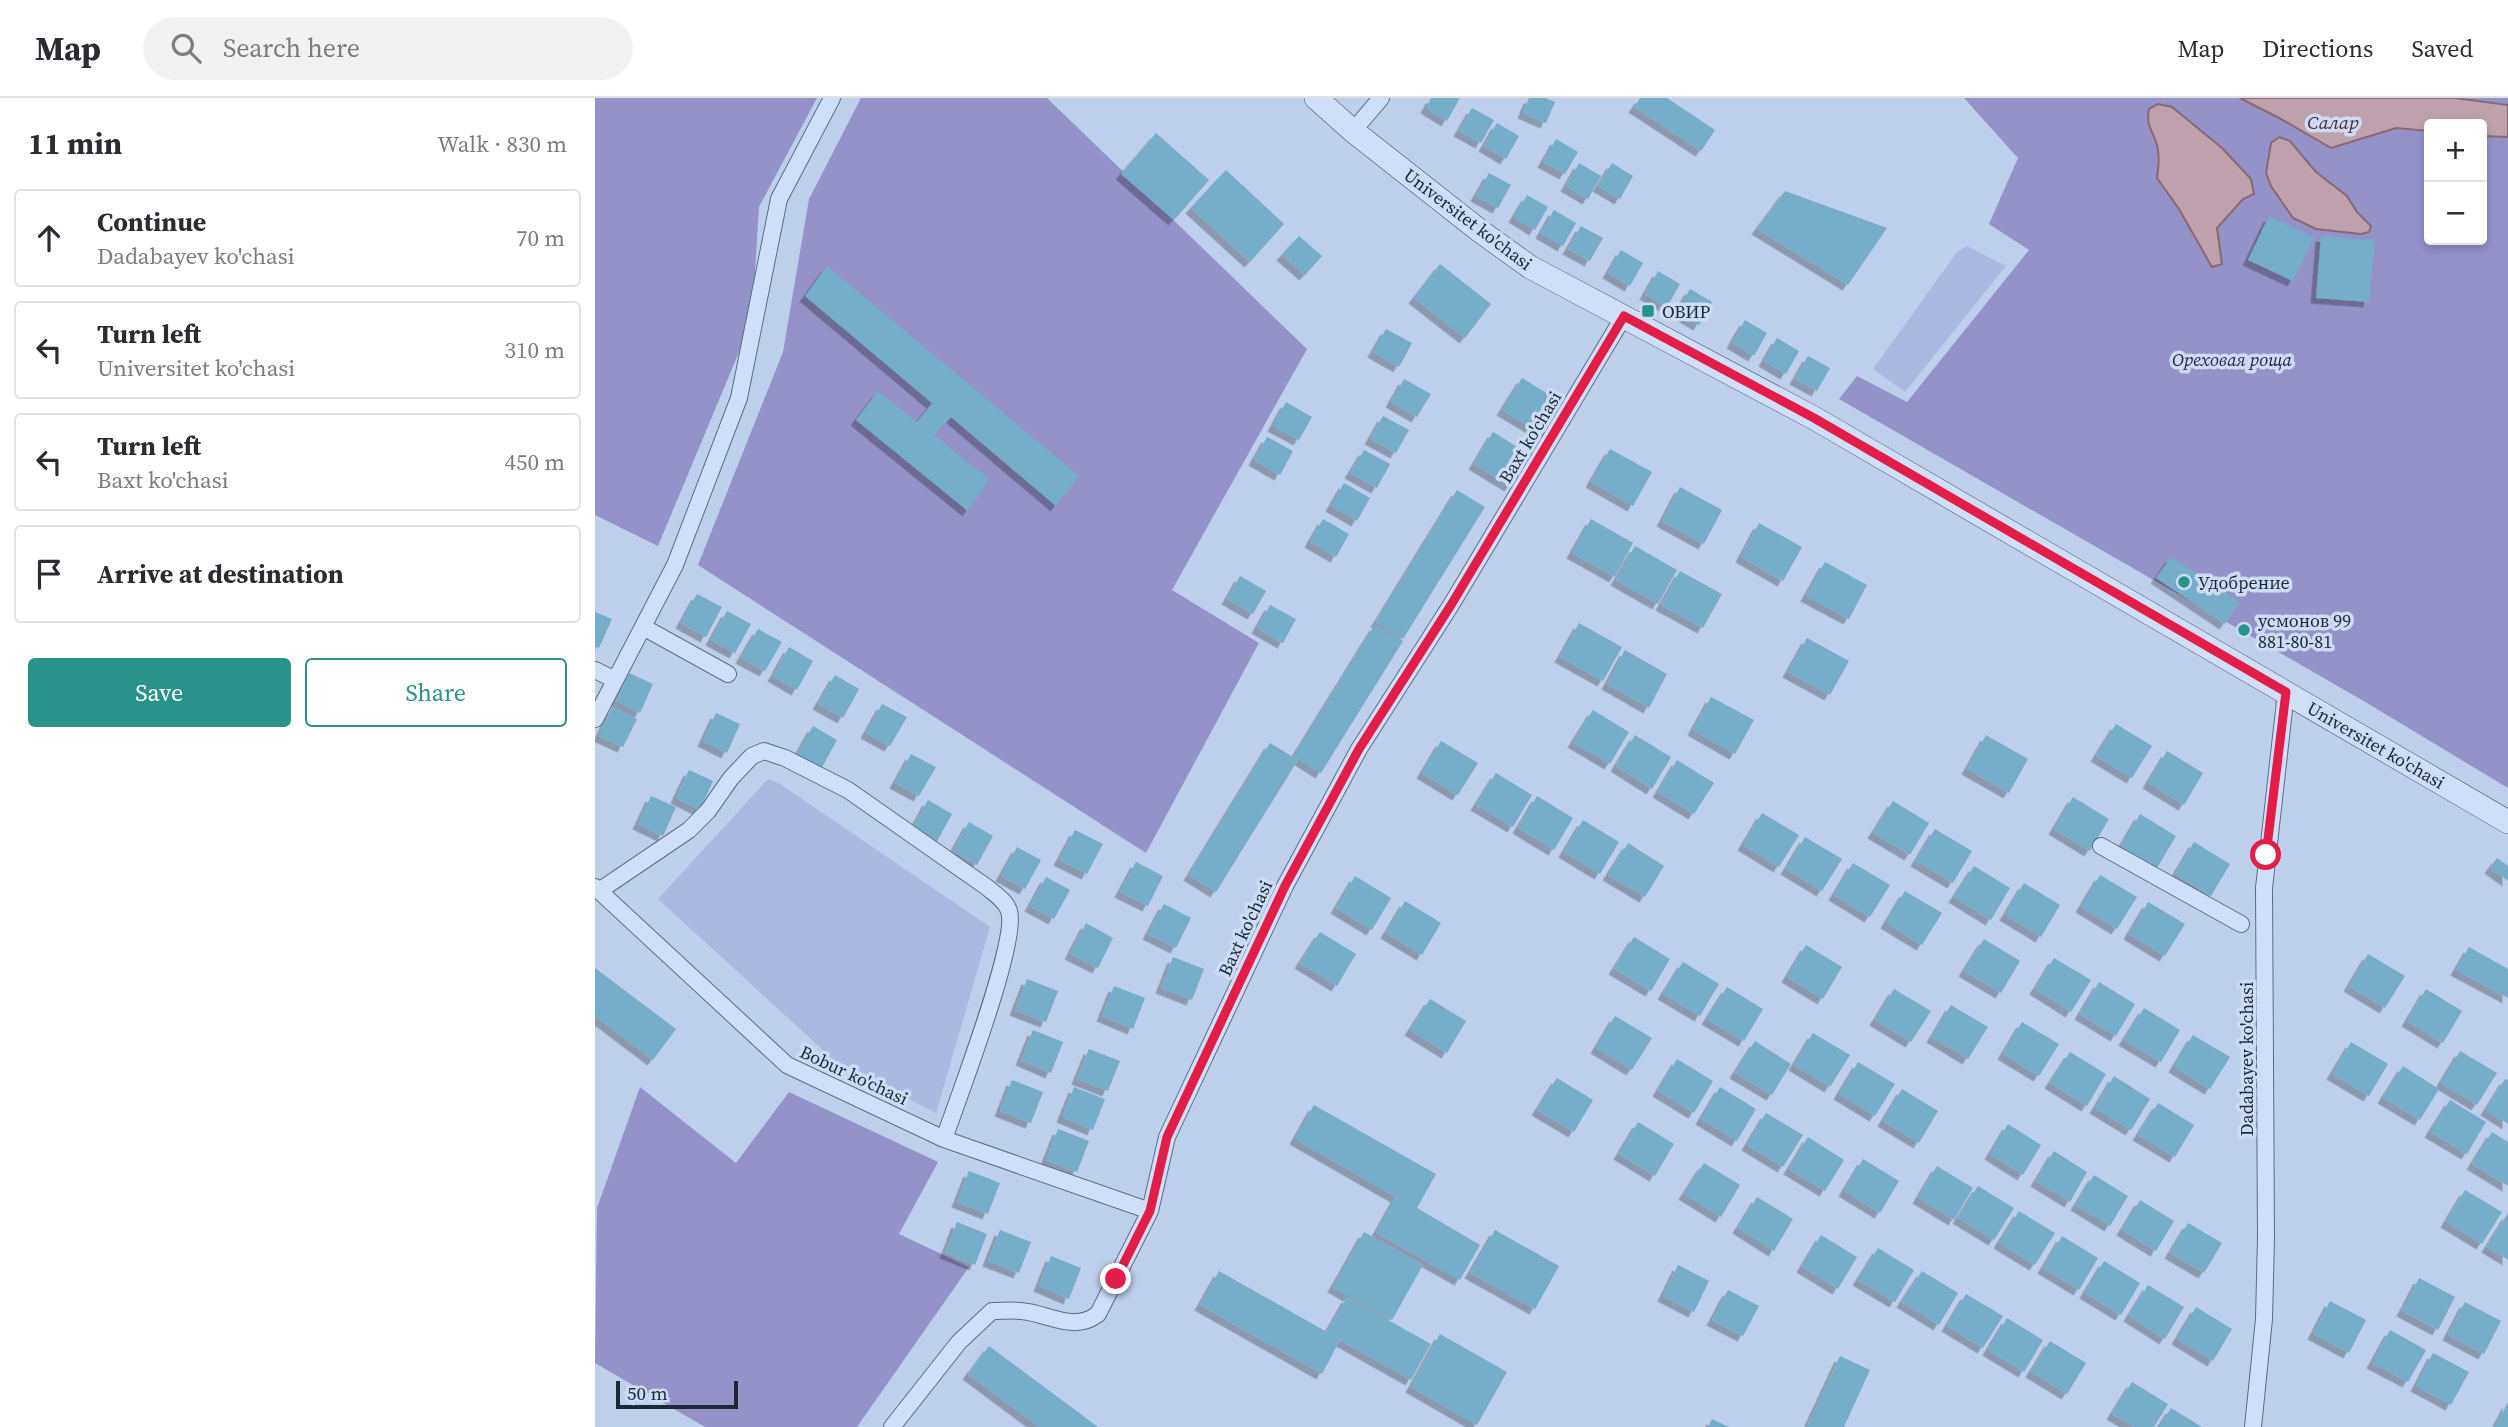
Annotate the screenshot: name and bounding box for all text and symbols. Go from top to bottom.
search box [143,17,633,80]
text: Map [35,26,101,71]
icon: search [167,29,205,67]
text: Search here [223,30,360,66]
text: Map [2177,32,2224,65]
text: Directions [2262,32,2373,65]
text: Saved [2411,32,2473,65]
water label: Салар [2307,109,2359,135]
map controls [2424,119,2487,245]
button: + [2424,119,2487,182]
text: 11 min [28,123,122,164]
text: Walk · 830 m [437,128,567,160]
street label: Universitet ko'chasi [1399,162,1537,276]
button: − [2424,182,2487,245]
text: Continue [97,204,206,240]
icon: ahead [30,219,68,257]
text: 70 m [516,222,565,254]
text: Dadabayev ko'chasi [97,240,295,272]
place label: ОВИР [1662,299,1711,324]
marker: ОВИР [1640,303,1656,319]
text: Turn left [97,316,201,352]
icon: left [30,331,68,369]
text: 310 m [504,334,565,366]
park label: Ореховая роща [2172,347,2293,372]
text: Universitet ko'chasi [97,352,295,384]
street label: Baxt ko'chasi [1493,386,1567,488]
text: Turn left [97,428,201,464]
icon: left [30,443,68,481]
text: 450 m [504,446,565,478]
text: Baxt ko'chasi [97,464,229,496]
icon: arrive [30,555,68,593]
text: Arrive at destination [97,556,344,592]
place label: Удобрение [2198,570,2290,595]
marker: Удобрение [2176,574,2192,590]
place label: усмонов 99 881-80-81 [2258,608,2351,654]
marker: усмонов 99 881-80-81 [2236,622,2252,638]
button: Save [28,658,291,727]
button: Share [305,658,567,727]
street label: Universitet ko'chasi [2303,695,2449,795]
route start [2250,839,2281,870]
street label: Baxt ko'chasi [1212,876,1278,980]
street label: Dadabayev ko'chasi [2234,982,2259,1136]
street label: Bobur ko'chasi [796,1039,912,1111]
route end [1100,1263,1131,1294]
scale bar [616,1378,739,1410]
text: 50 m [627,1380,668,1406]

